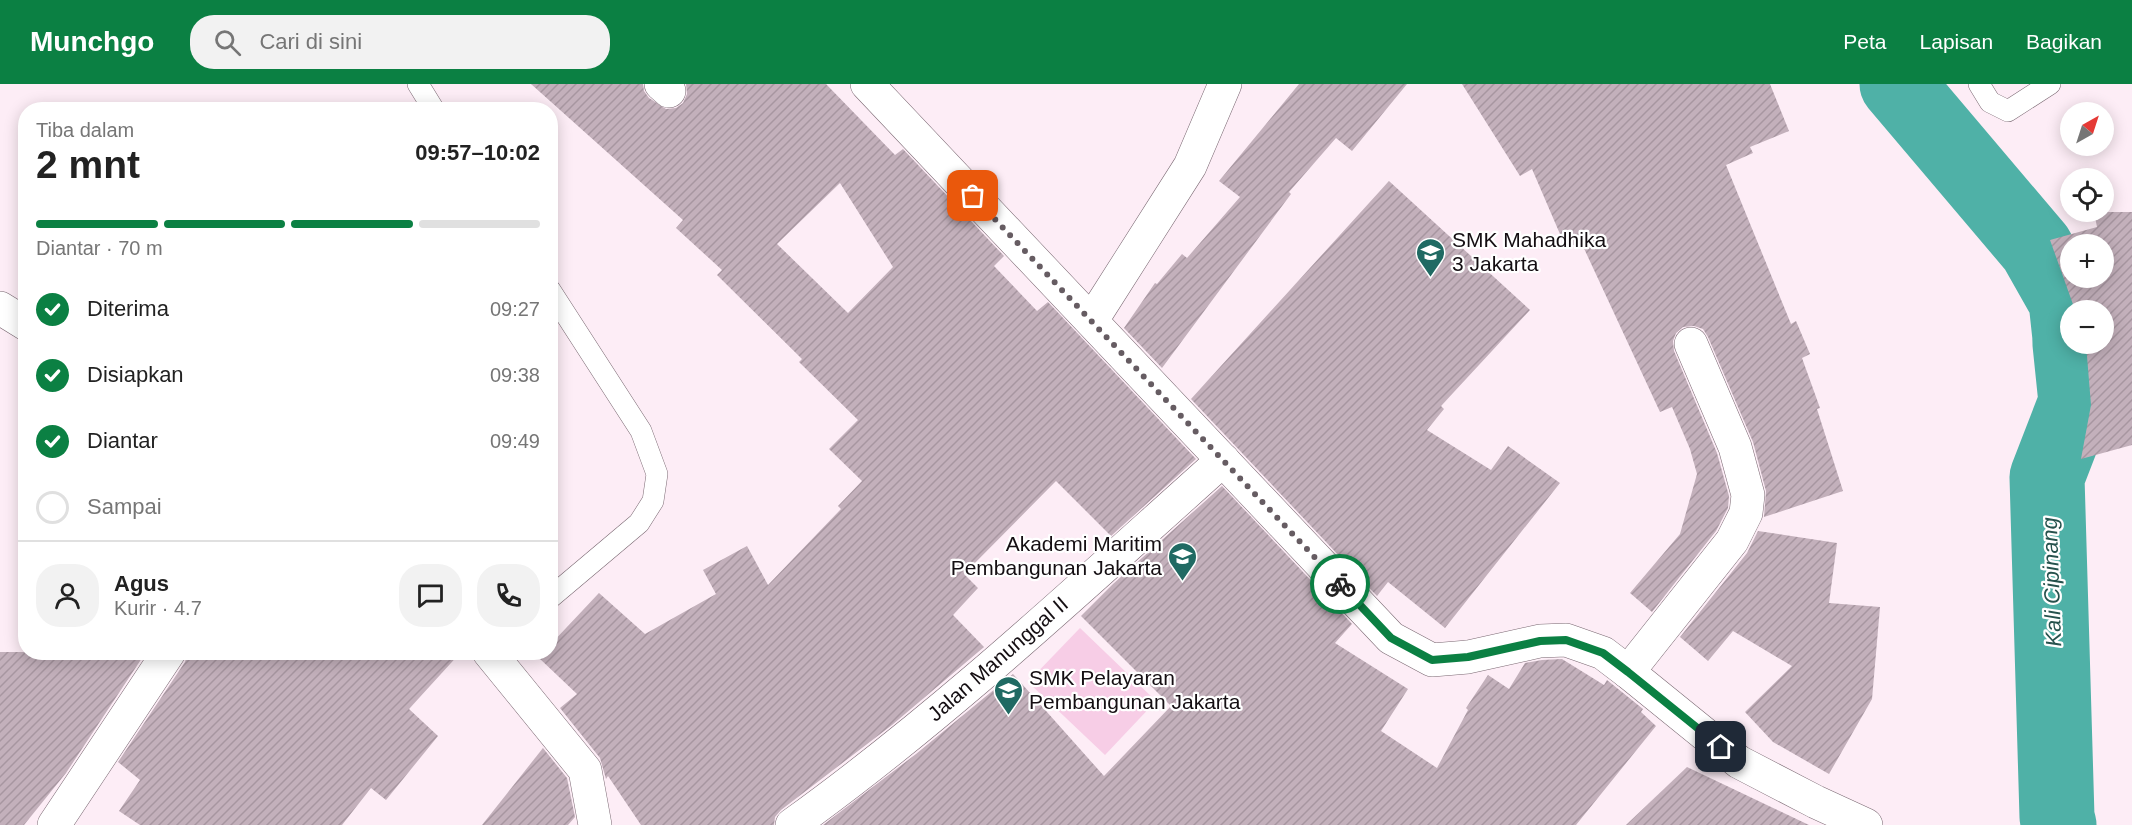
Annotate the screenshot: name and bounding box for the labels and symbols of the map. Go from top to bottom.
north arrow [2060,102,2114,156]
pin [947,170,998,221]
place label: SMK Mahadhika 3 Jakarta [1452,228,1606,275]
school or university icon: SMK Mahadhika 3 Jakarta [1415,236,1447,278]
water label: Kali Cipinang [2037,516,2066,647]
place label: Akademi Maritim Pembangunan Jakarta [951,532,1162,579]
school or university icon: Akademi Maritim Pembangunan Jakarta [1167,540,1199,582]
courier [1310,554,1370,614]
street label: Jalan Manunggal II [923,592,1072,726]
place label: SMK Pelayaran Pembangunan Jakarta [1029,666,1241,713]
school or university icon: SMK Pelayaran Pembangunan Jakarta [992,674,1024,716]
pin [1695,721,1746,772]

